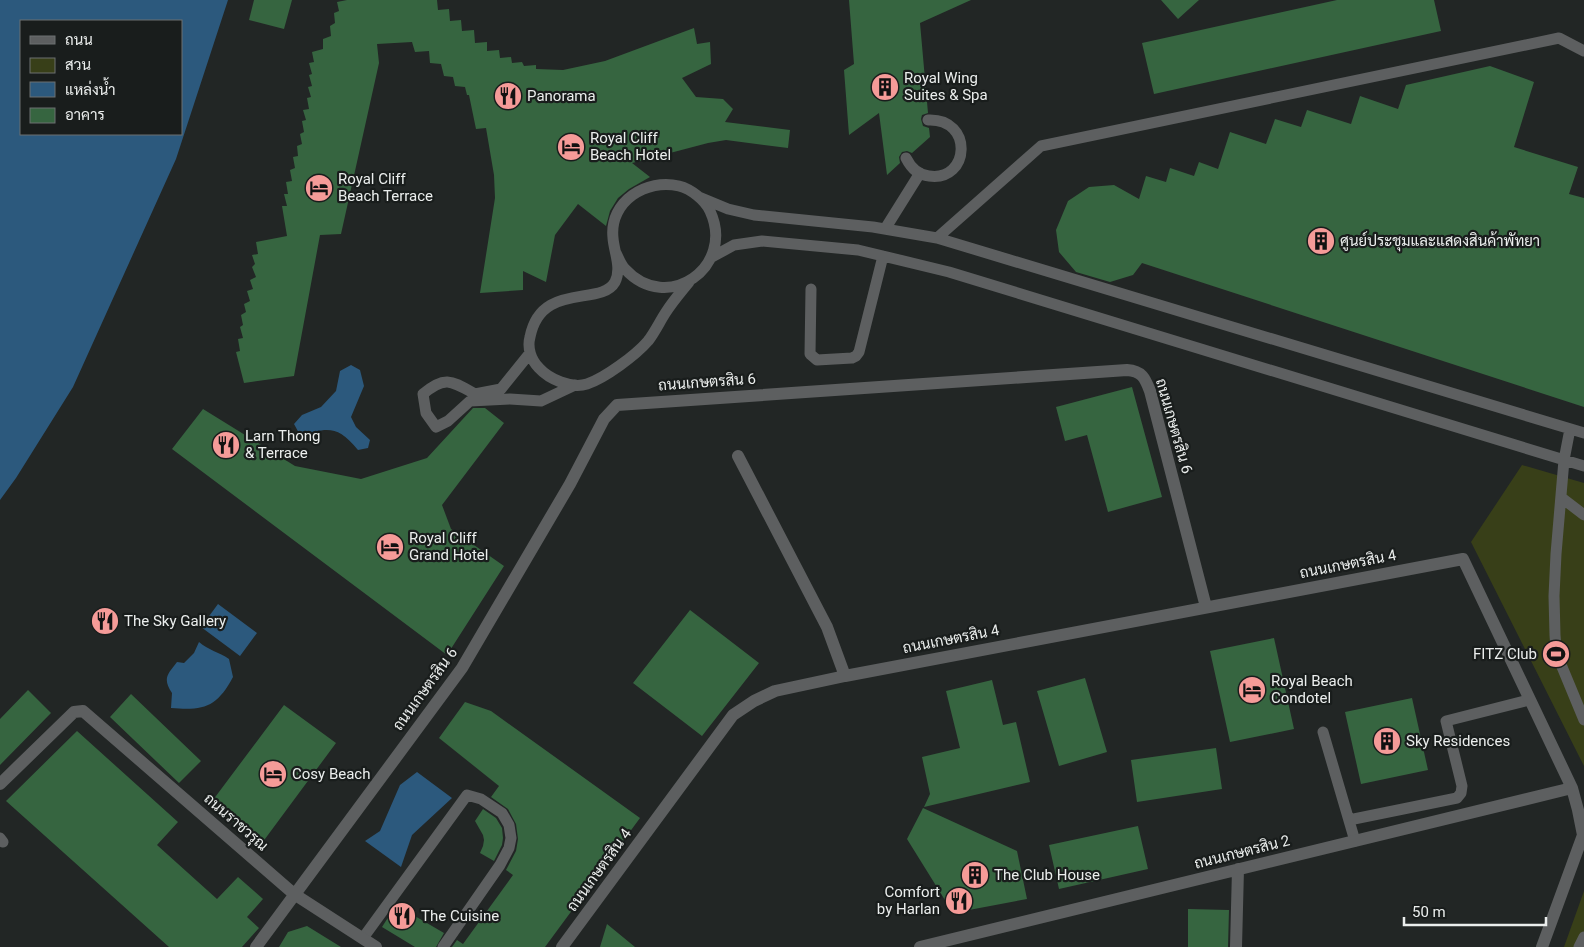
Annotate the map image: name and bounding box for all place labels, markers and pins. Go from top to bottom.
place label: Royal Wing Suites & Spa [904,69,988,104]
building icon: Royal Wing Suites & Spa [870,72,900,102]
restaurant icon: Panorama [493,81,523,111]
place label: Panorama [527,87,596,105]
place label: Royal Cliff Beach Hotel [590,129,671,164]
hotel icon: Royal Cliff Beach Hotel [556,132,586,162]
place label: Royal Cliff Beach Terrace [338,170,433,205]
hotel icon: Royal Cliff Beach Terrace [304,173,334,203]
building icon: ศูนย์ประชุมและแสดงสินค้าพัทยา [1306,226,1336,256]
place label: ศูนย์ประชุมและแสดงสินค้าพัทยา [1340,231,1540,252]
place label: Larn Thong & Terrace [245,427,321,462]
restaurant icon: Larn Thong & Terrace [211,430,241,460]
place label: Royal Cliff Grand Hotel [409,529,488,564]
hotel icon: Royal Cliff Grand Hotel [375,532,405,562]
restaurant icon: The Sky Gallery [90,606,120,636]
place label: The Sky Gallery [124,612,226,630]
sports icon: FITZ Club [1541,639,1571,669]
place label: FITZ Club [1473,645,1537,663]
place label: Royal Beach Condotel [1271,672,1353,707]
hotel icon: Royal Beach Condotel [1237,675,1267,705]
building icon: Sky Residences [1372,726,1402,756]
place label: Sky Residences [1406,732,1510,750]
hotel icon: Cosy Beach [258,759,288,789]
place label: Cosy Beach [292,765,370,783]
building icon: The Club House [960,860,990,890]
place label: The Club House [994,866,1100,884]
place label: Comfort by Harlan [877,883,940,918]
restaurant icon: Comfort by Harlan [944,886,974,916]
restaurant icon: The Cuisine [387,901,417,931]
place label: The Cuisine [421,907,499,925]

